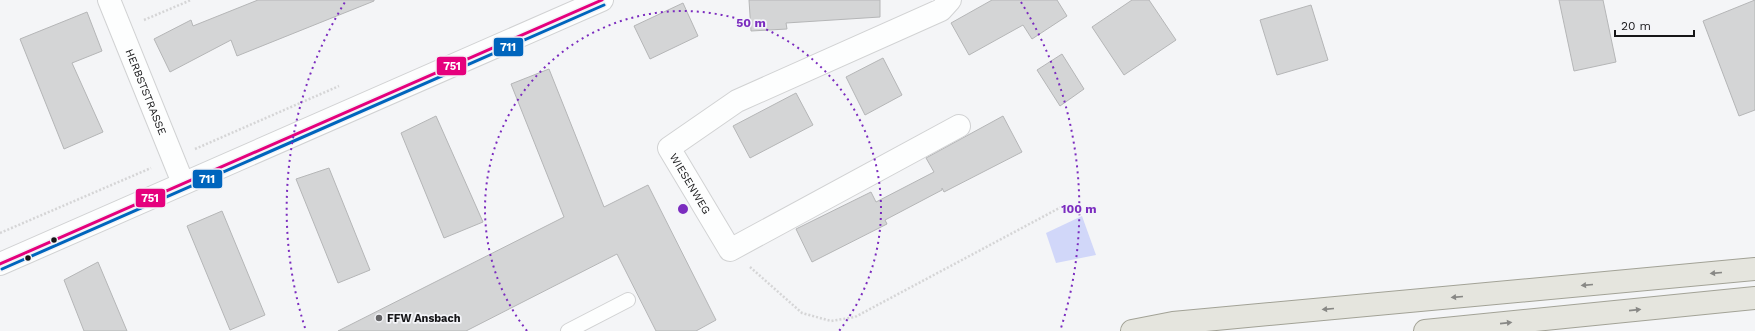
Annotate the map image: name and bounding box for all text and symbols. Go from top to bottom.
scale bar [1615,12,1694,38]
text: 50 m [736,16,766,30]
text: 20 m [1621,19,1651,33]
line badge: 711 [493,37,524,57]
text: 711 [500,41,516,54]
street label: HERBSTSTRASSE [122,47,169,137]
line badge: 751 [436,56,467,76]
text: 751 [443,60,461,73]
street label: WIESENWEG [667,151,713,217]
line badge: 711 [192,169,223,189]
text: 711 [199,173,215,186]
line badge: 751 [135,188,166,208]
text: 751 [141,192,159,205]
centre of rings [676,202,690,216]
text: 100 m [1061,202,1097,216]
unlabelled marker [49,235,59,245]
unlabelled marker [23,253,33,263]
one-way arrow [1710,269,1722,276]
one-way arrow [1581,281,1593,288]
one-way arrow [1451,293,1463,300]
one-way arrow [1322,305,1334,312]
one-way arrow [1629,307,1641,313]
place label: FFW Ansbach [387,312,461,325]
marker: FFW Ansbach [374,313,384,323]
one-way arrow [1500,320,1512,326]

